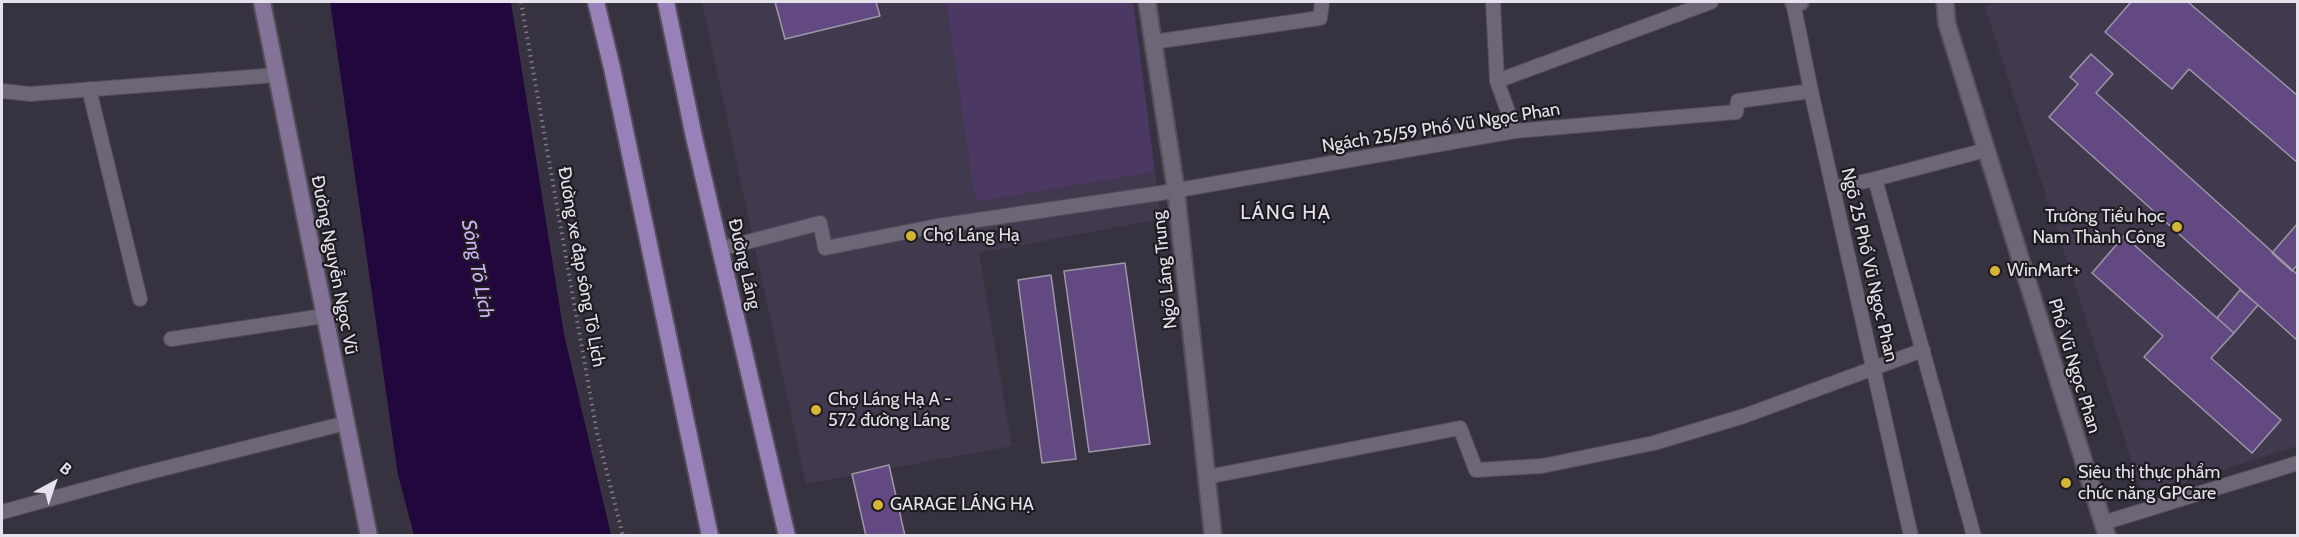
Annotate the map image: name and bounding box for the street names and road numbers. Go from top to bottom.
street label: Ngách 25/59 Phố Vũ Ngọc Phan [1320,98,1562,158]
street label: Đường xe đạp sông Tô Lịch [553,165,609,369]
street label: Ngõ 25 Phố Vũ Ngọc Phan [1836,166,1902,364]
street label: Đường Nguyễn Ngọc Vũ [306,174,362,356]
street label: Ngõ Láng Trung [1148,210,1182,330]
street label: Đường Láng [723,217,765,311]
street label: Phố Vũ Ngọc Phan [2043,296,2105,436]

